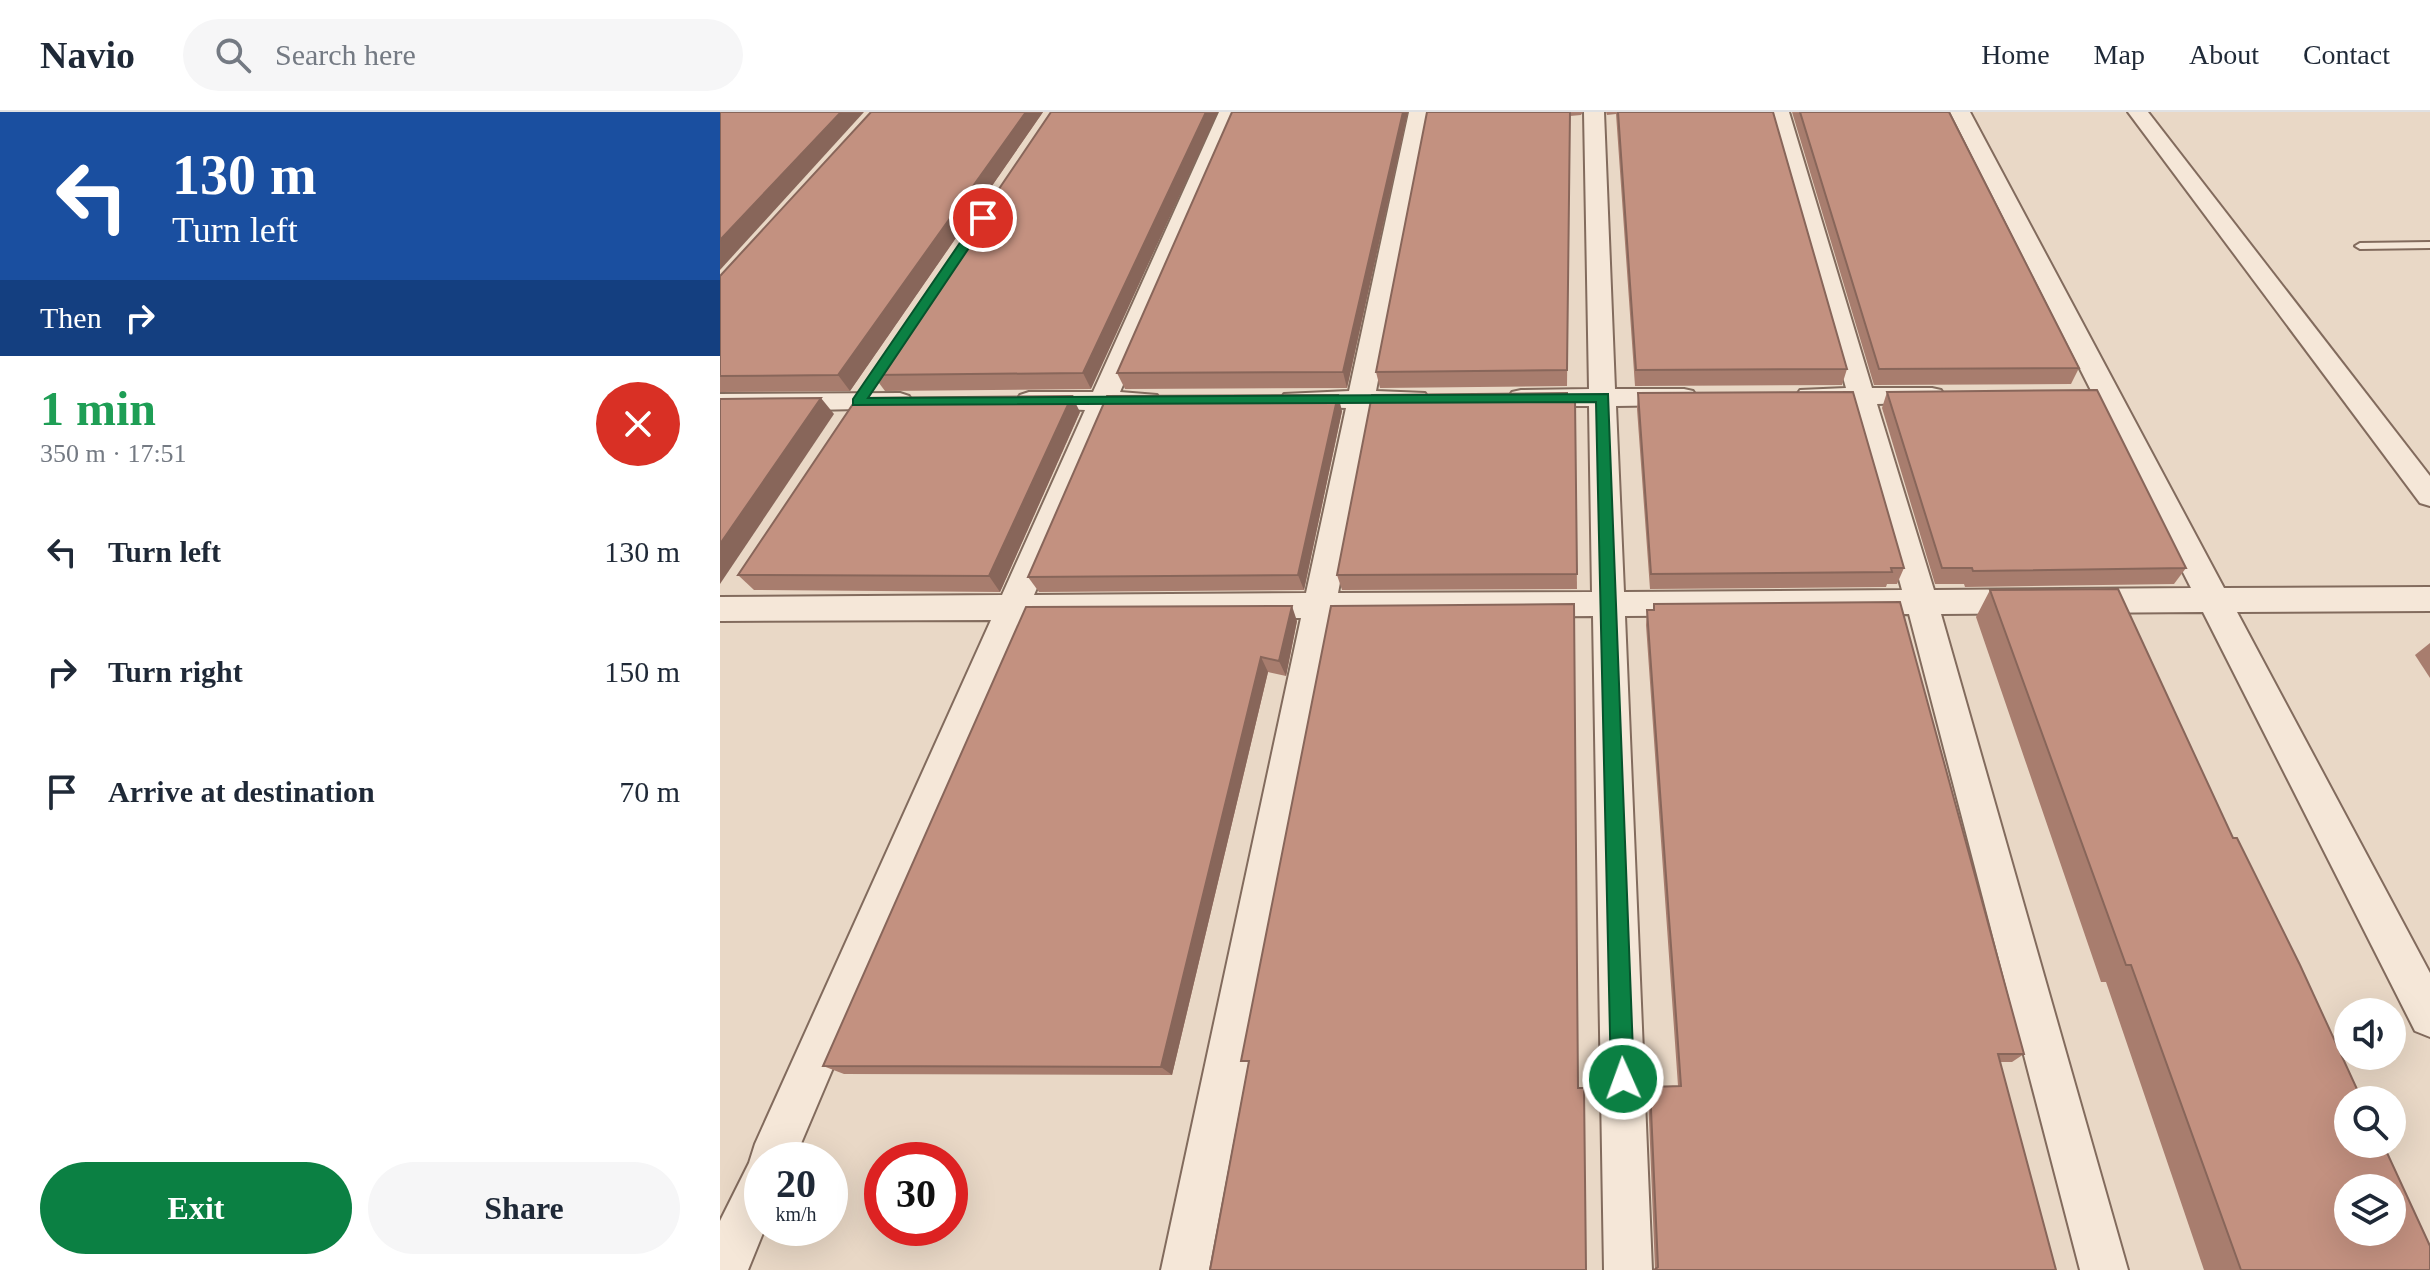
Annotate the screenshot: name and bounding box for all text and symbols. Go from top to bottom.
search box [183,19,743,91]
icon: search [211,33,255,77]
text: Navio [40,34,135,76]
text: Search here [275,38,416,71]
text: Home [1981,39,2050,70]
text: Map [2094,39,2145,70]
text: About [2189,39,2259,70]
text: Contact [2303,39,2390,70]
icon: left [40,144,144,248]
text: 130 m [172,144,317,206]
pin [949,184,1017,252]
icon: arrive [961,196,1005,240]
text: Turn left [172,210,298,250]
icon: right [118,296,162,340]
text: Then [40,301,102,334]
text: 1 min [40,382,156,435]
button: close [596,382,680,466]
text: 350 m · 17:51 [40,439,187,468]
icon: left [40,530,84,574]
text: Turn left [108,535,221,568]
text: 130 m [604,535,680,568]
icon: right [40,650,84,694]
text: Turn right [108,655,243,688]
text: 150 m [604,655,680,688]
icon: arrive [40,770,84,814]
text: Arrive at destination [108,775,375,808]
text: 70 m [619,775,680,808]
map controls [2334,998,2406,1246]
button: sound [2334,998,2406,1070]
position arrow [1581,1037,1665,1121]
button: search [2334,1086,2406,1158]
speed limit sign: 30 [864,1142,968,1246]
text: 20 [776,1161,816,1206]
button: Exit [40,1162,352,1254]
button: Share [368,1162,680,1254]
button: layers [2334,1174,2406,1246]
text: km/h [775,1203,817,1225]

